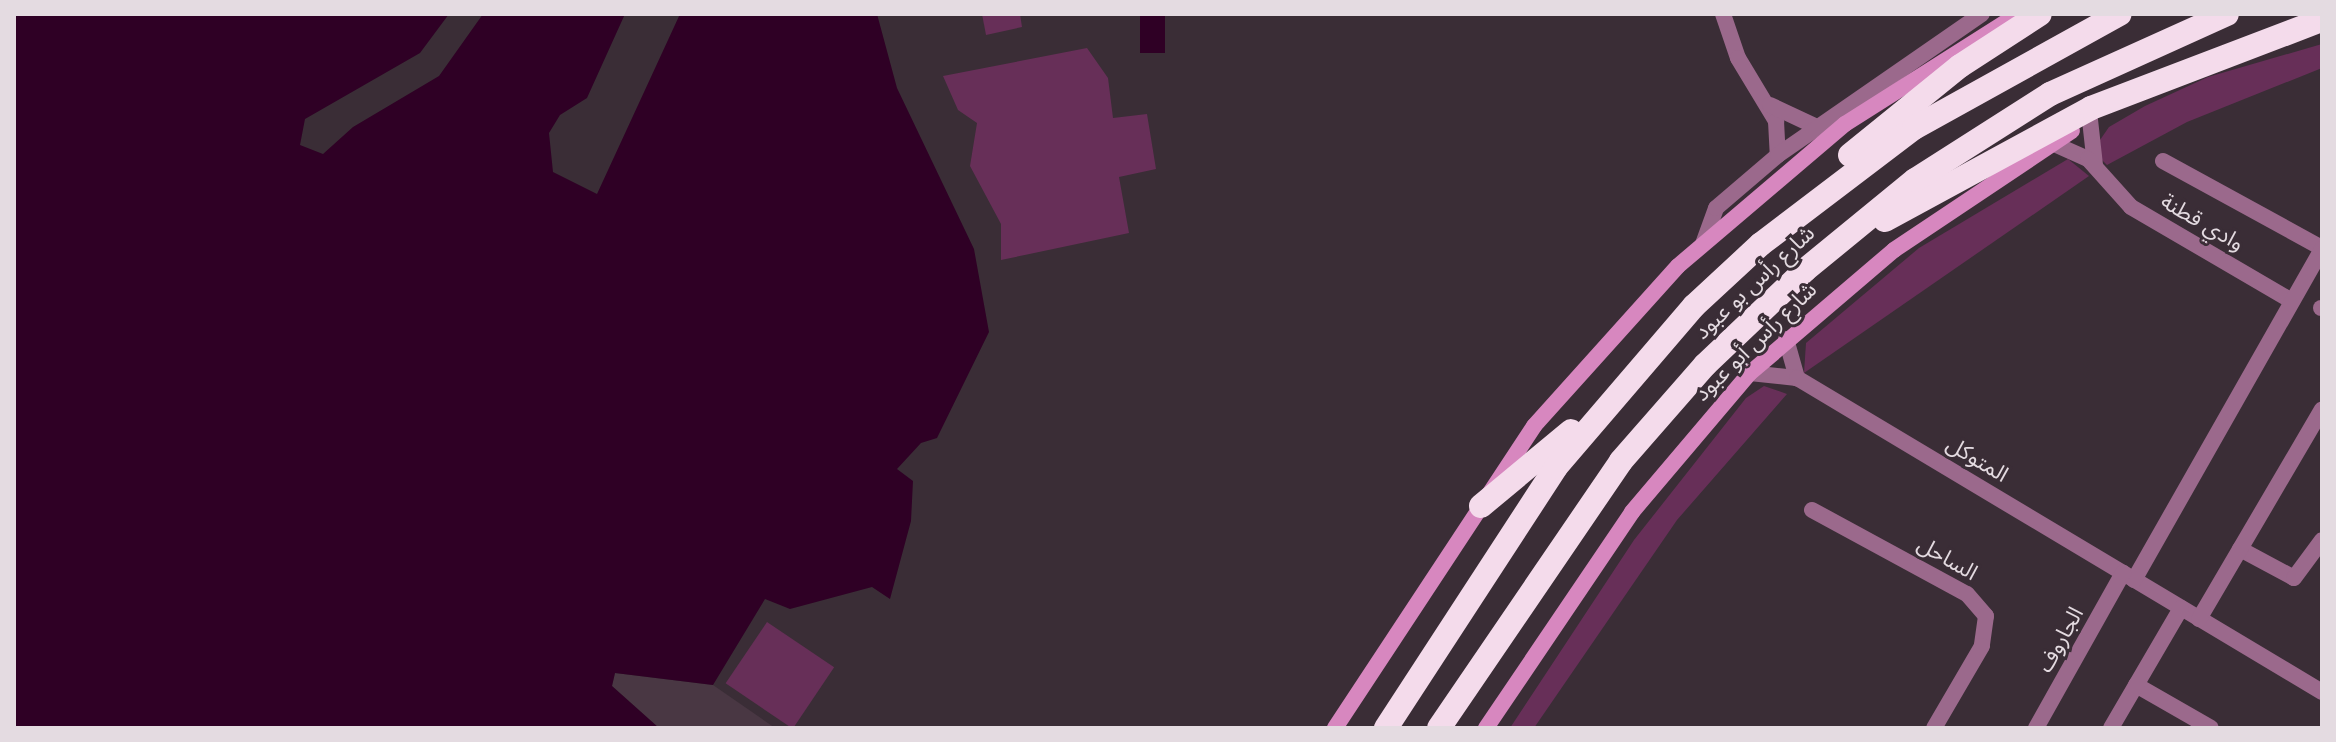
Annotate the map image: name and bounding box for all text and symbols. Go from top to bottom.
street label: وادي قطنة [2156,189,2248,257]
street label: شارع رأس بو عبود [1689,221,1821,345]
street label: شارع رأس أبو عبود [1689,277,1823,407]
street label: المتوكل [1941,431,2013,489]
street label: الساحل [1912,531,1982,587]
street label: الجاروف [2032,603,2090,677]

